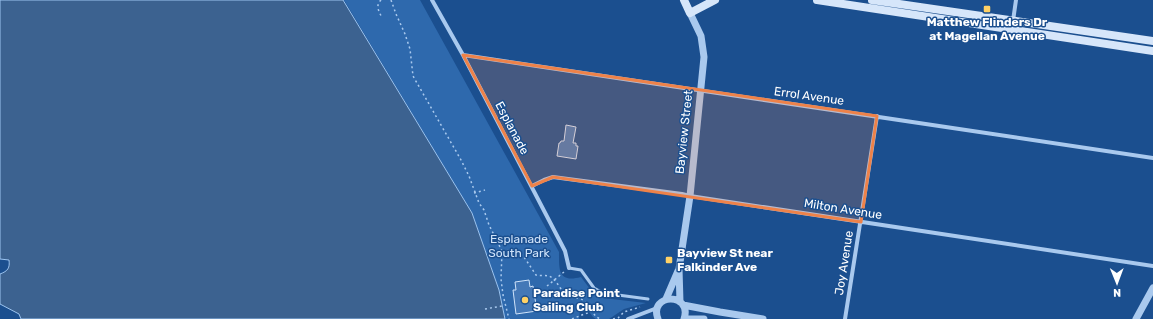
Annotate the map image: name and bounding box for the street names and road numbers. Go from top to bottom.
street label: Errol Avenue [773,84,845,108]
street label: Bayview Street [673,89,695,175]
street label: Esplanade [492,99,532,157]
street label: Milton Avenue [803,196,883,222]
street label: Joy Avenue [832,229,856,296]

